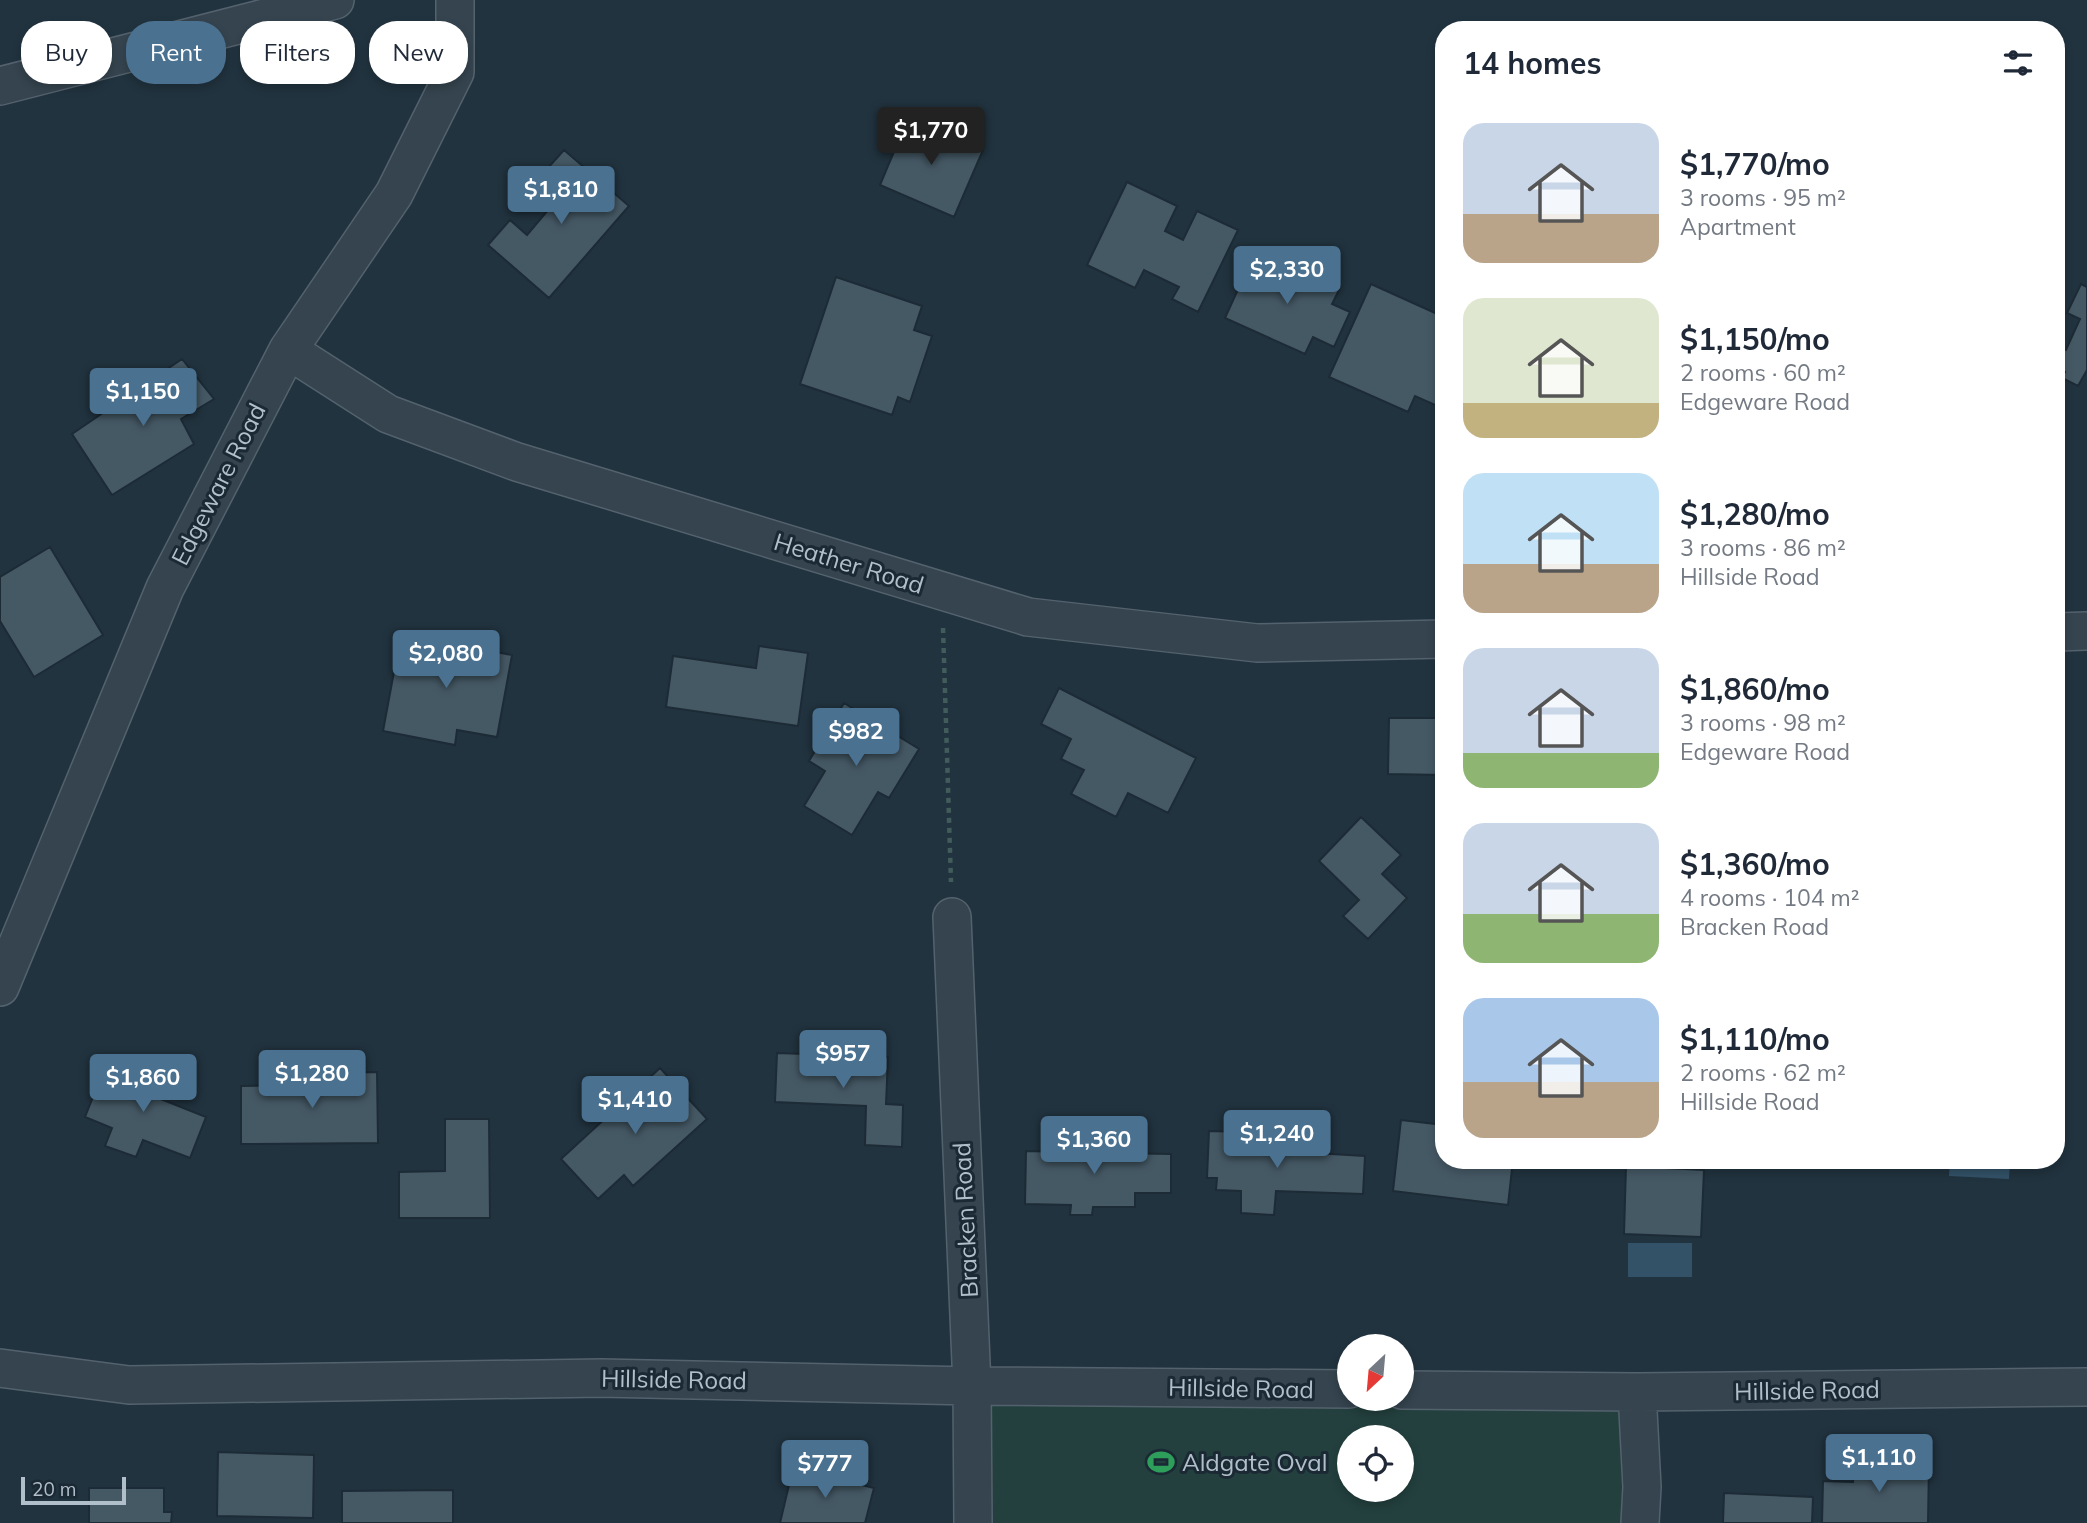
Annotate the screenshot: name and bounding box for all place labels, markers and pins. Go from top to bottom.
pin: $1,770 [874,108,988,167]
pin: $1,810 [504,166,618,226]
pin: $2,330 [1230,246,1344,306]
pin: $1,150 [86,368,200,428]
pin: $2,080 [389,630,503,690]
pin: $982 [815,708,897,768]
pin: $957 [802,1030,884,1090]
pin: $1,280 [255,1050,369,1110]
pin: $1,860 [86,1054,200,1114]
pin: $1,410 [578,1076,692,1136]
pin: $1,240 [1220,1110,1334,1170]
pin: $1,360 [1037,1116,1151,1176]
pin: $1,110 [1822,1434,1936,1494]
pin: $777 [784,1440,866,1500]
sports icon: Aldgate Oval [1146,1447,1176,1477]
place label: Aldgate Oval [1182,1447,1327,1477]

